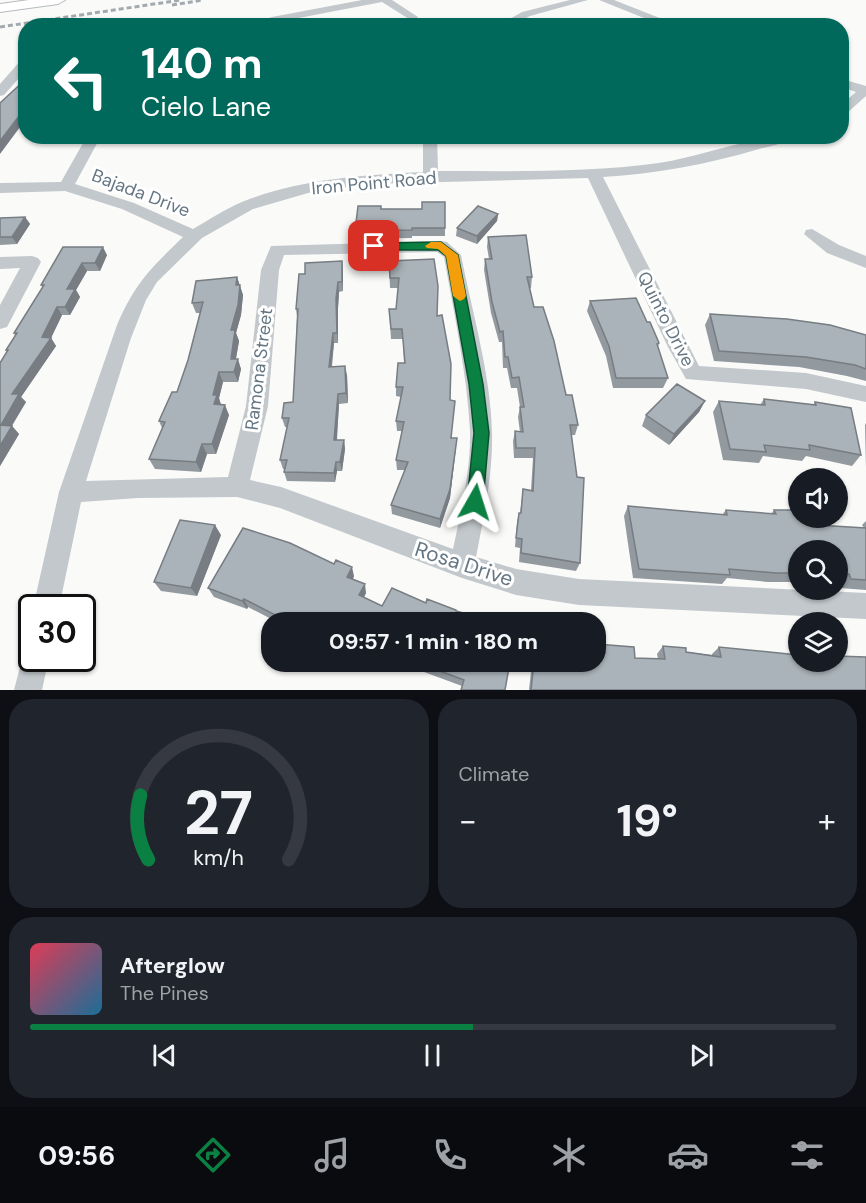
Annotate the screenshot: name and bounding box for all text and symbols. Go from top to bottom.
text: 140 m [141,36,263,91]
icon: left [42,42,120,120]
text: Cielo Lane [141,89,271,124]
street label: Bajada Drive [88,163,194,223]
street label: Iron Point Road [311,166,437,200]
pin [348,220,399,271]
icon: arrive [357,229,390,262]
street label: Quinto Drive [632,267,700,371]
street label: Ramona Street [240,307,278,431]
map controls [788,468,848,672]
button: sound [788,468,848,528]
position arrow [443,470,507,534]
street label: Rosa Drive [411,535,517,593]
button: search [788,540,848,600]
speed limit sign: 30 [18,594,96,672]
button: layers [788,612,848,672]
text: 09:57 · 1 min · 180 m [329,627,538,656]
text: Climate [459,761,529,787]
text: 27 [184,772,253,853]
text: 19° [617,791,678,850]
text: − [459,799,477,842]
text: + [818,799,836,842]
text: km/h [193,845,244,873]
text: Afterglow [120,951,225,980]
text: The Pines [120,980,209,1006]
icon: previous [148,1039,181,1072]
icon: pause [416,1039,449,1072]
icon: next [685,1039,718,1072]
icon: directions [192,1134,234,1176]
icon: music [311,1134,353,1176]
icon: phone [429,1134,471,1176]
icon: climate [548,1134,590,1176]
icon: car [667,1134,709,1176]
icon: filters [786,1134,828,1176]
text: 09:56 [38,1138,115,1173]

